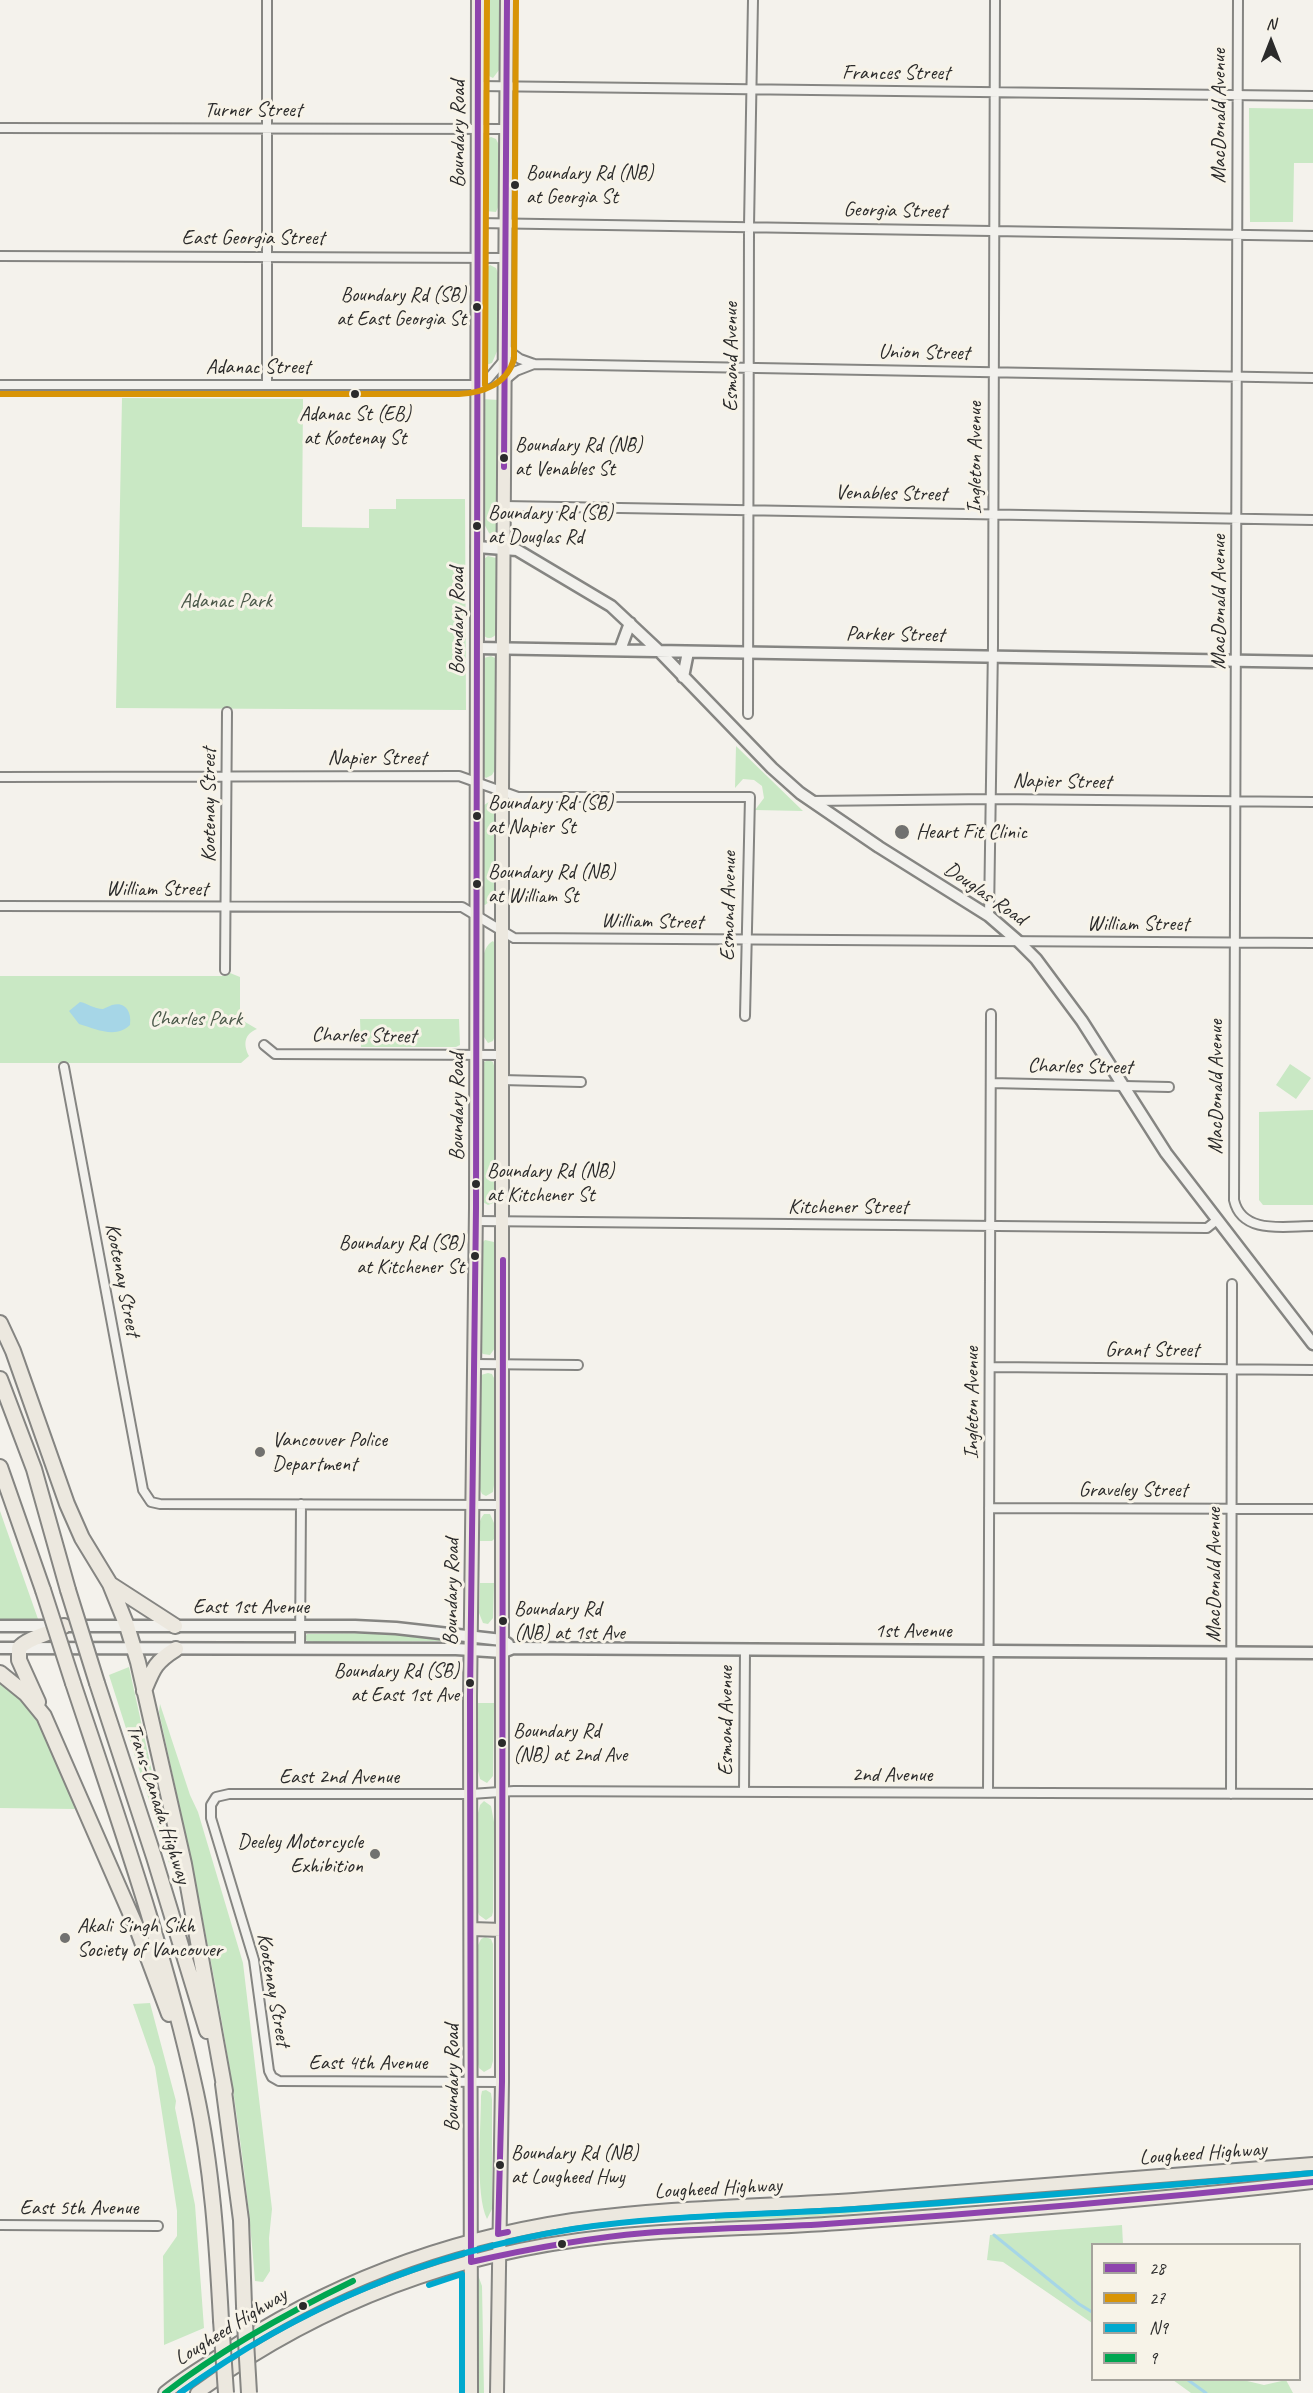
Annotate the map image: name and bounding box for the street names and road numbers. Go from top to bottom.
street label: MacDonald Avenue [1206,49,1232,183]
street label: Frances Street [842,60,950,86]
street label: Boundary Road [445,80,471,188]
street label: Turner Street [204,97,302,123]
street label: Georgia Street [843,197,947,225]
street label: East Georgia Street [182,225,324,251]
street label: Esmond Avenue [718,302,744,412]
street label: Union Street [878,340,970,366]
street label: Adanac Street [206,354,310,380]
street label: Ingleton Avenue [962,402,988,514]
street label: Venables Street [835,480,947,508]
street label: MacDonald Avenue [1206,535,1232,669]
street label: Boundary Road [444,567,470,675]
street label: Parker Street [846,622,944,648]
street label: Napier Street [328,745,426,771]
street label: Kootenay Street [196,748,222,862]
street label: Napier Street [1012,769,1112,795]
street label: Esmond Avenue [715,851,743,961]
street label: Douglas Road [939,857,1031,931]
street label: William Street [106,876,208,902]
street label: William Street [601,909,703,935]
street label: William Street [1087,911,1189,937]
street label: MacDonald Avenue [1203,1020,1229,1154]
street label: Charles Street [311,1022,417,1050]
street label: Boundary Road [444,1053,470,1161]
street label: Charles Street [1027,1053,1133,1081]
street label: Kitchener Street [788,1194,908,1220]
street label: Kootenay Street [99,1221,145,1339]
street label: Grant Street [1105,1337,1199,1363]
street label: Ingleton Avenue [959,1347,985,1459]
street label: Graveley Street [1079,1477,1187,1503]
street label: MacDonald Avenue [1201,1508,1227,1642]
street label: Boundary Road [438,1538,466,1646]
street label: East 1st Avenue [193,1594,309,1620]
street label: 1st Avenue [875,1618,951,1644]
street label: Esmond Avenue [713,1666,739,1776]
street label: Trans-Canada Highway [120,1721,196,1887]
street label: 2nd Avenue [852,1762,932,1788]
street label: East 2nd Avenue [279,1764,399,1790]
street label: Kootenay Street [251,1931,295,2049]
street label: Boundary Road [439,2024,465,2132]
street label: East 4th Avenue [309,2050,427,2076]
street label: Lougheed Highway [1139,2137,1267,2171]
street label: Lougheed Highway [654,2173,782,2205]
street label: East 5th Avenue [20,2195,138,2221]
street label: Lougheed Highway [170,2283,292,2371]

